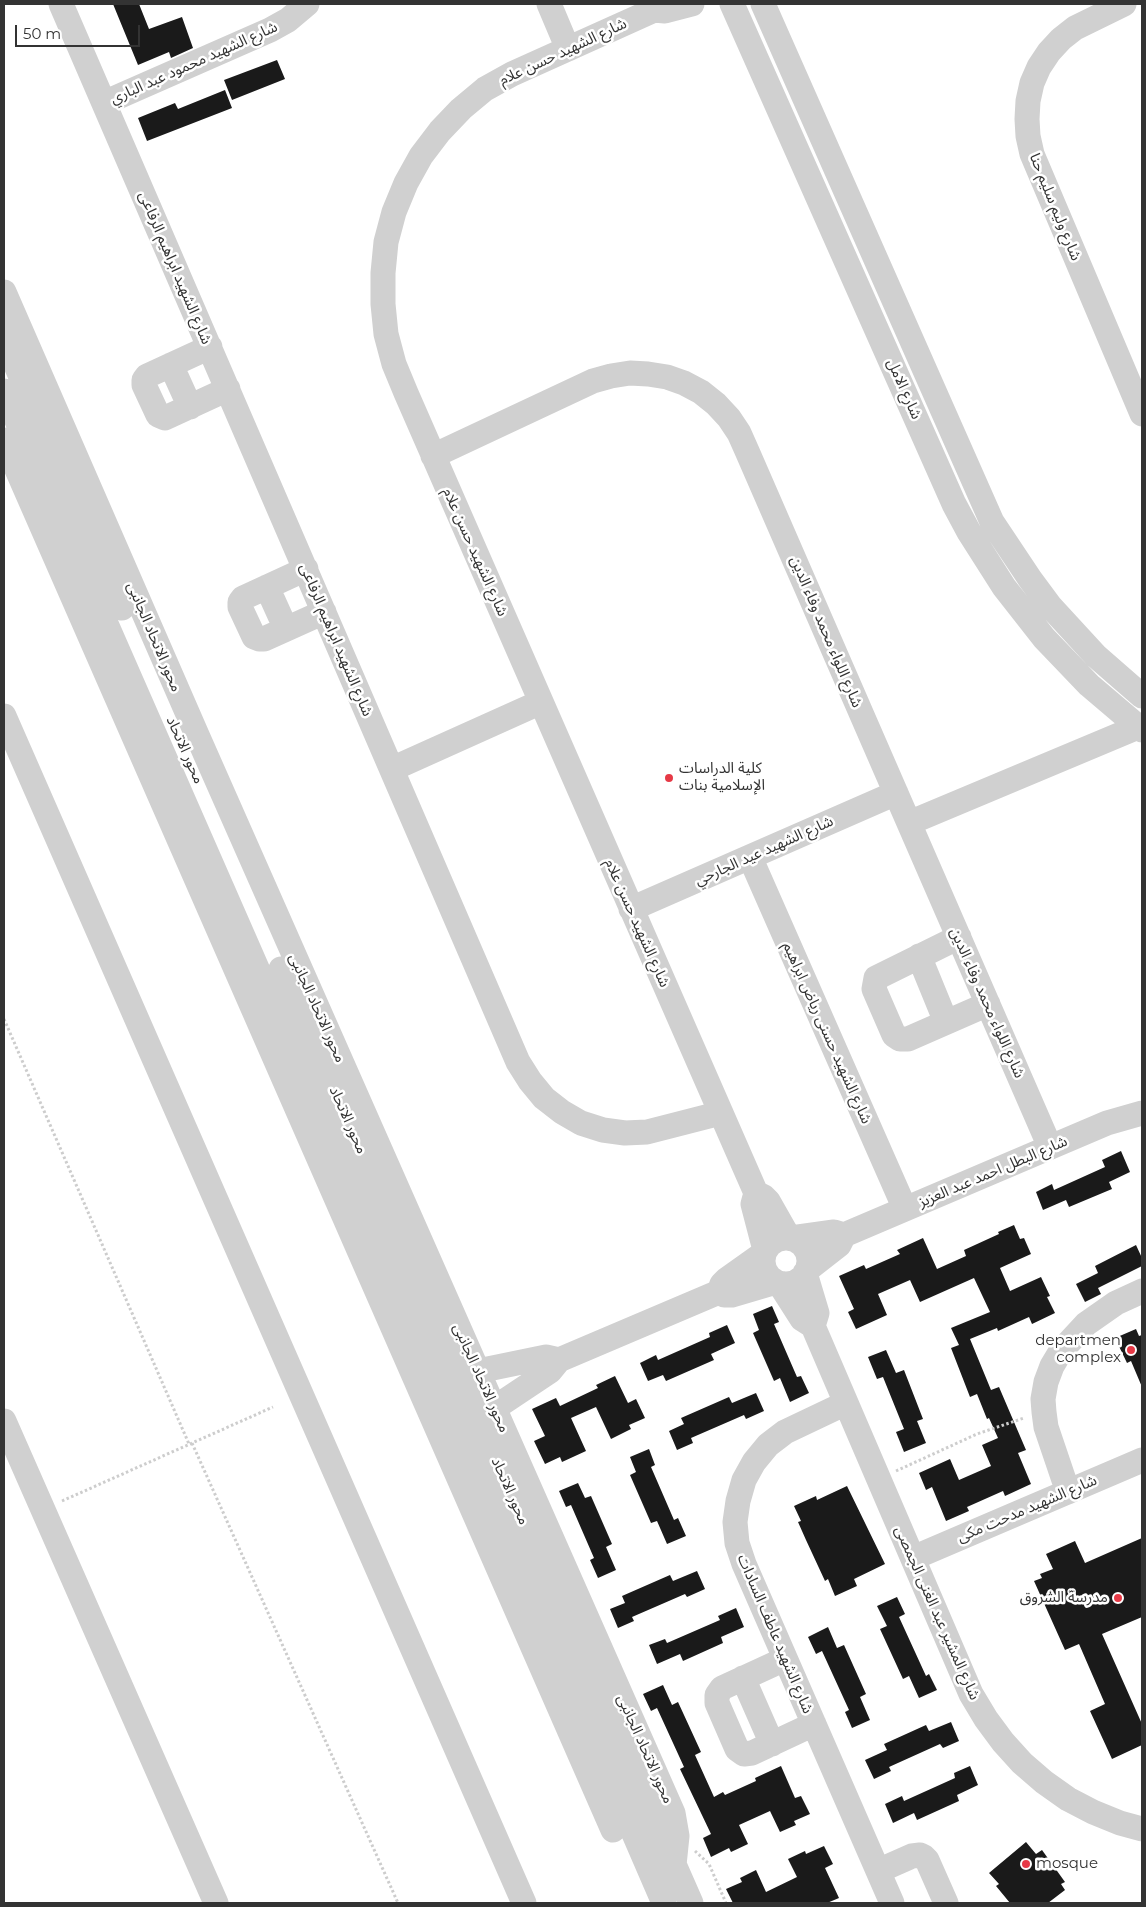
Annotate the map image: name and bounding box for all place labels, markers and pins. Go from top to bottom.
place label: كلية الدراسات الإسلامية بنات [679,760,765,795]
marker: كلية الدراسات الإسلامية بنات [663,772,675,784]
place label: departmen complex [1035,1332,1121,1367]
marker: departmen complex [1125,1344,1137,1356]
place label: مدرسة الشروق [1020,1589,1108,1607]
marker: مدرسة الشروق [1112,1592,1124,1604]
place label: mosque [1036,1855,1098,1873]
marker: mosque [1020,1858,1032,1870]

